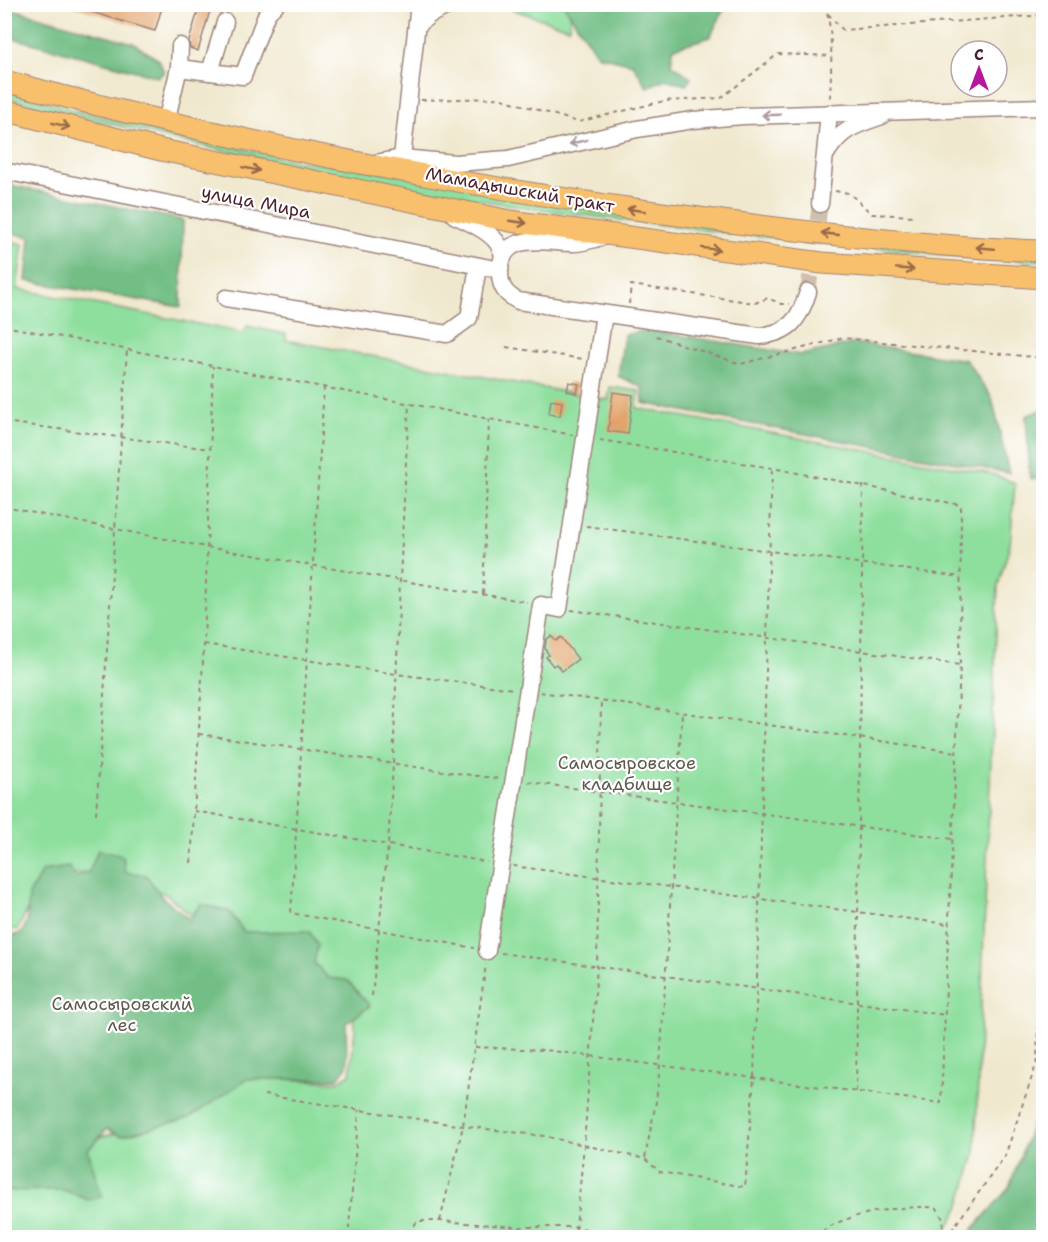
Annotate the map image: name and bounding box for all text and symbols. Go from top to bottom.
north arrow [949,39,1009,99]
text: С [974,44,984,65]
one-way arrow [761,109,781,120]
one-way arrow [51,119,70,131]
one-way arrow [569,136,588,148]
street label: Мамадышский тракт [424,162,617,219]
one-way arrow [241,164,260,175]
street label: улица Мира [199,180,313,224]
one-way arrow [627,204,647,215]
one-way arrow [508,217,528,228]
one-way arrow [820,228,840,239]
one-way arrow [976,242,996,253]
one-way arrow [701,243,721,254]
one-way arrow [895,264,915,275]
park label: Самосыровское кладбище [558,751,696,796]
park label: Самосыровский лес [52,992,193,1037]

